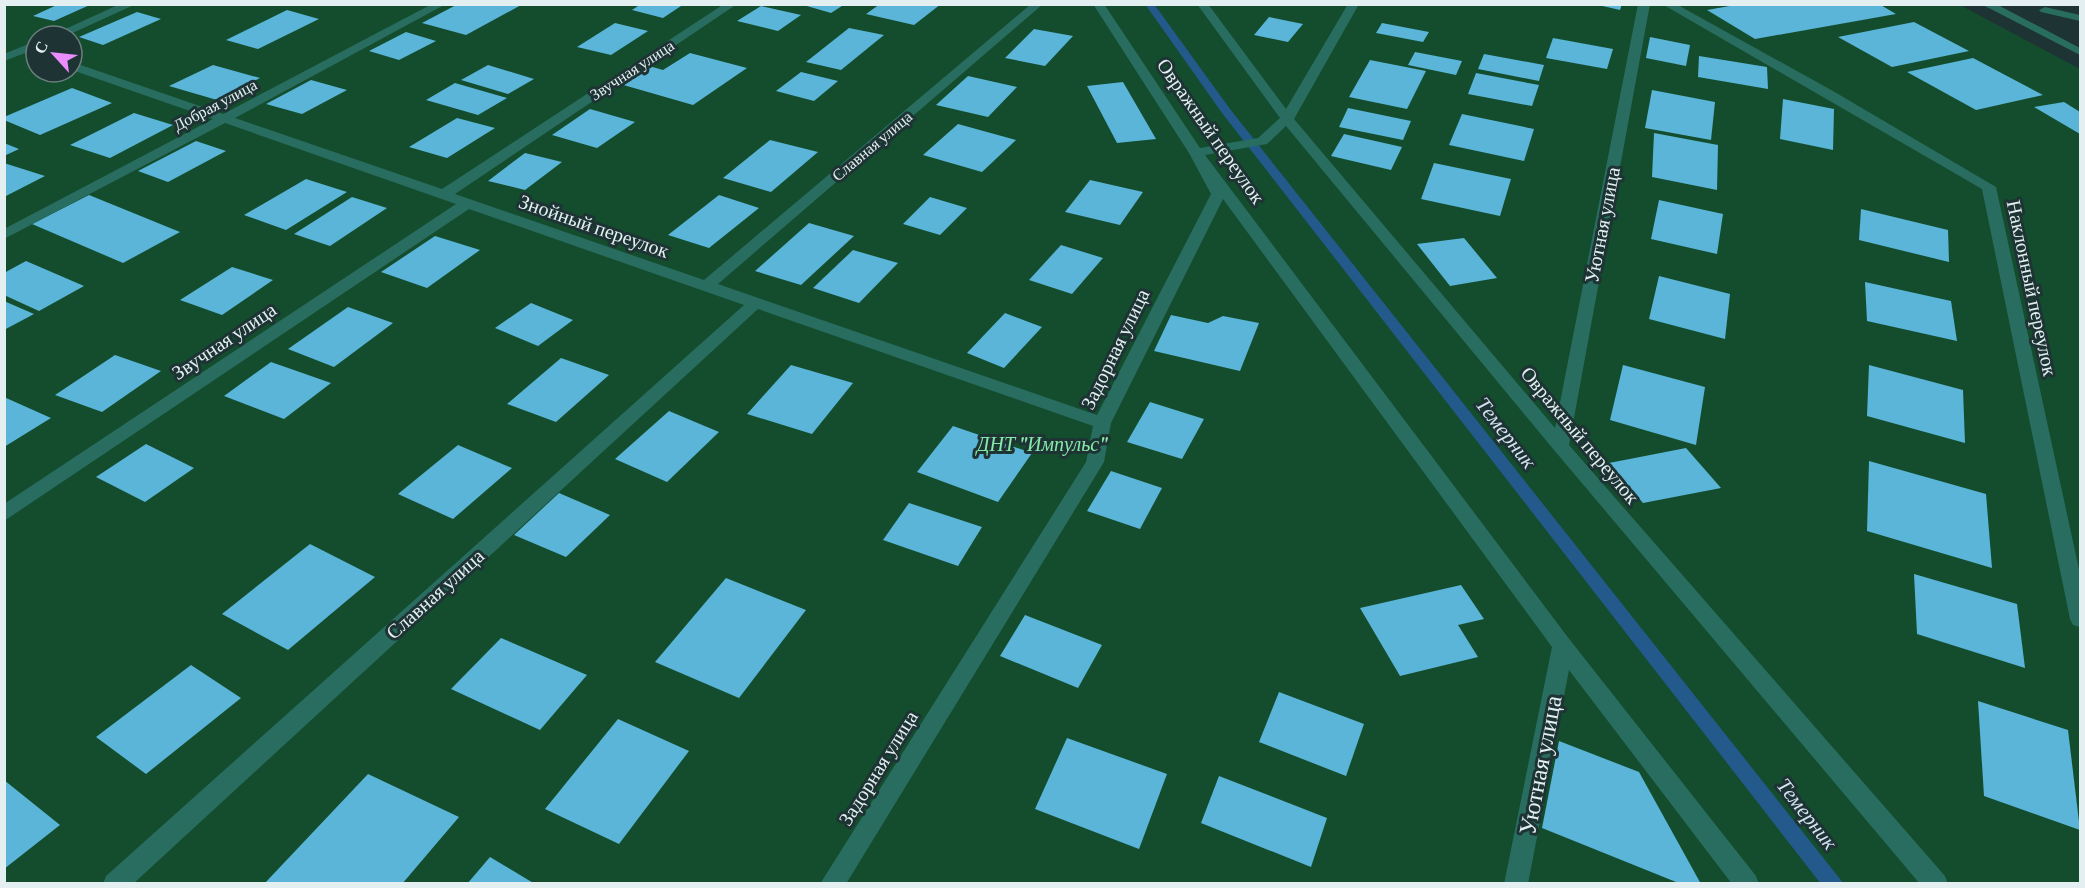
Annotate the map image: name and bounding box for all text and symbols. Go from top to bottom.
north arrow [24,24,84,84]
street label: Звучная улица [587,37,678,104]
text: С [31,38,51,56]
street label: Овражный переулок [1152,54,1269,209]
street label: Добрая улица [170,76,260,135]
street label: Славная улица [829,108,916,185]
street label: Уютная улица [1580,165,1625,285]
street label: Знойный переулок [516,190,672,263]
street label: Наклонный переулок [2002,198,2061,378]
street label: Задорная улица [1076,285,1155,413]
street label: Звучная улица [168,298,281,385]
street label: Овражный переулок [1516,362,1644,509]
water label: Темерник [1471,393,1541,473]
park label: ДНТ "Импульс" [975,433,1108,456]
street label: Славная улица [382,544,489,644]
street label: Уютная улица [1513,693,1567,837]
street label: Задорная улица [834,707,923,830]
water label: Темерник [1772,774,1842,854]

